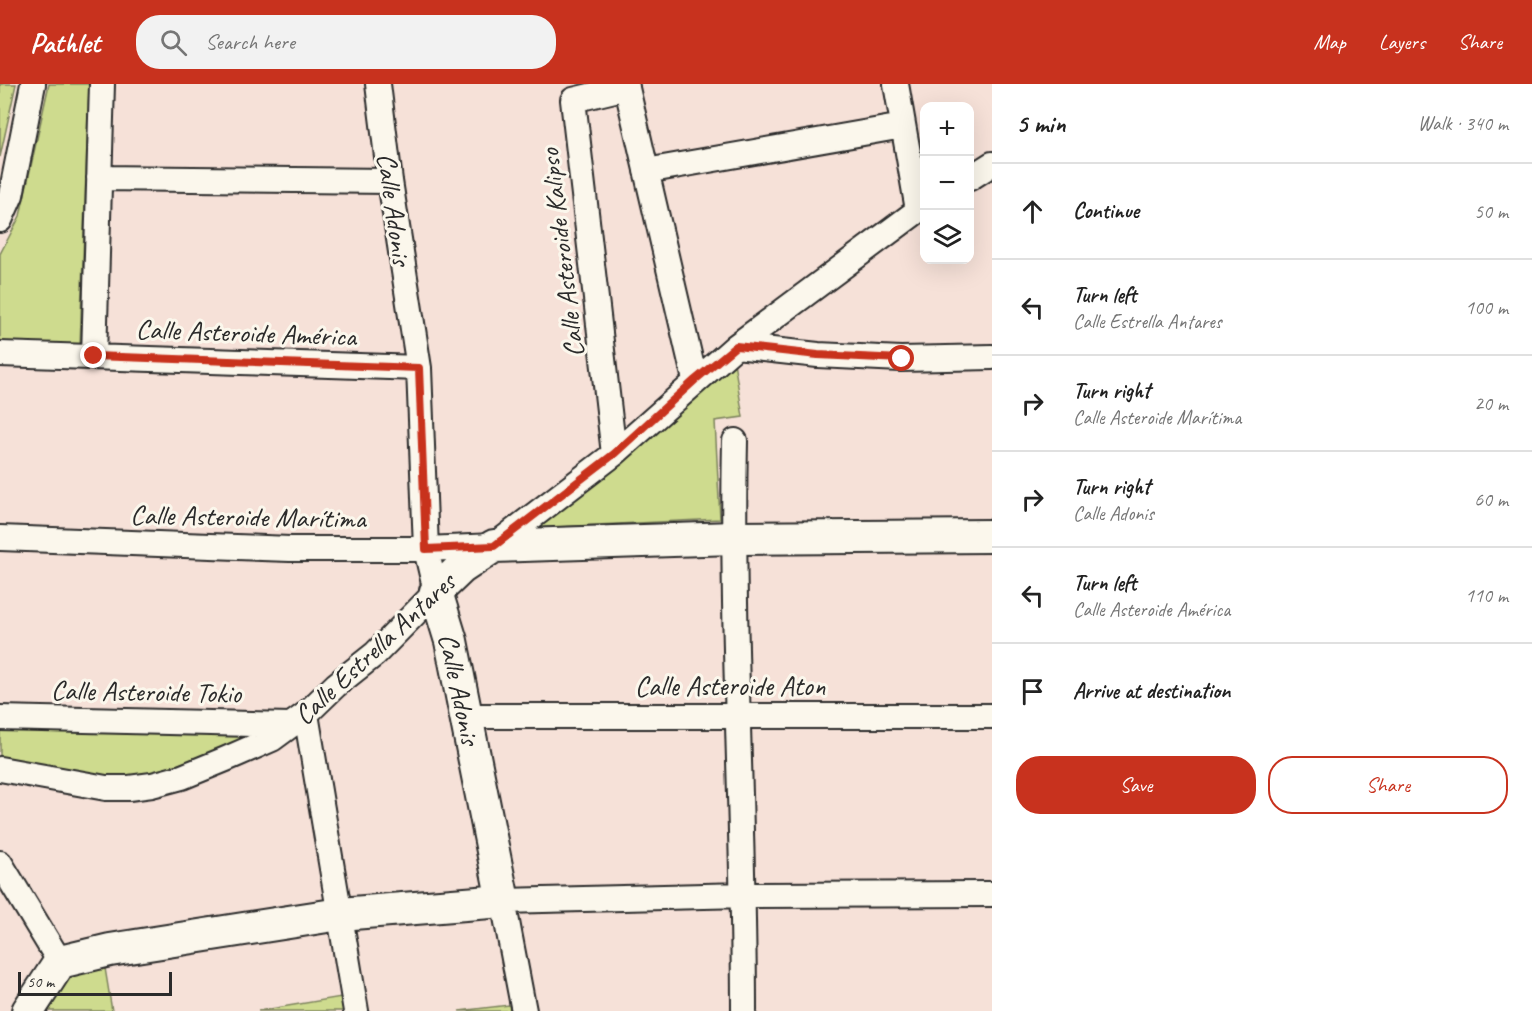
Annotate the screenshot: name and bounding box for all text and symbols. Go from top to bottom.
search box [136,15,556,69]
text: Pathlet [30,25,100,60]
icon: search [157,26,190,59]
text: Search here [205,28,295,56]
text: Map [1313,29,1346,55]
text: Layers [1379,29,1425,55]
text: Share [1458,29,1502,55]
map controls [920,102,974,264]
button: + [920,102,974,156]
text: 5 min [1016,107,1065,140]
text: Walk · 340 m [1418,111,1508,136]
street label: Calle Asteroide Kalipso [531,145,592,359]
street label: Calle Adonis [369,151,420,270]
button: − [920,156,974,210]
icon: ahead [1016,195,1049,228]
text: Continue [1073,197,1139,225]
text: 50 m [1474,199,1508,224]
button: layers [920,210,974,264]
text: Turn left [1073,281,1137,309]
icon: left [1016,291,1049,324]
text: 100 m [1465,295,1508,320]
text: Calle Estrella Antares [1073,309,1222,334]
street label: Calle Asteroide América [135,311,358,354]
route end [80,342,106,368]
route start [888,345,914,371]
text: Turn right [1073,377,1150,405]
icon: right [1016,387,1049,420]
text: 20 m [1474,391,1508,416]
text: Calle Asteroide Marítima [1073,405,1241,430]
text: Turn right [1073,473,1150,501]
icon: right [1016,483,1049,516]
text: 60 m [1474,487,1508,512]
street label: Calle Asteroide Marítima [130,497,368,536]
text: Calle Adonis [1073,501,1154,526]
street label: Calle Estrella Antares [286,563,464,732]
text: Turn left [1073,569,1137,597]
icon: left [1016,579,1049,612]
text: 110 m [1465,583,1508,608]
text: Calle Asteroide América [1073,597,1230,622]
street label: Calle Adonis [431,630,489,750]
street label: Calle Asteroide Aton [635,668,826,703]
street label: Calle Asteroide Tokio [51,672,244,711]
icon: arrive [1016,675,1049,708]
text: Arrive at destination [1073,677,1230,705]
button: Save [1016,756,1256,814]
button: Share [1268,756,1508,814]
scale bar [18,969,172,996]
text: 50 m [27,972,54,992]

